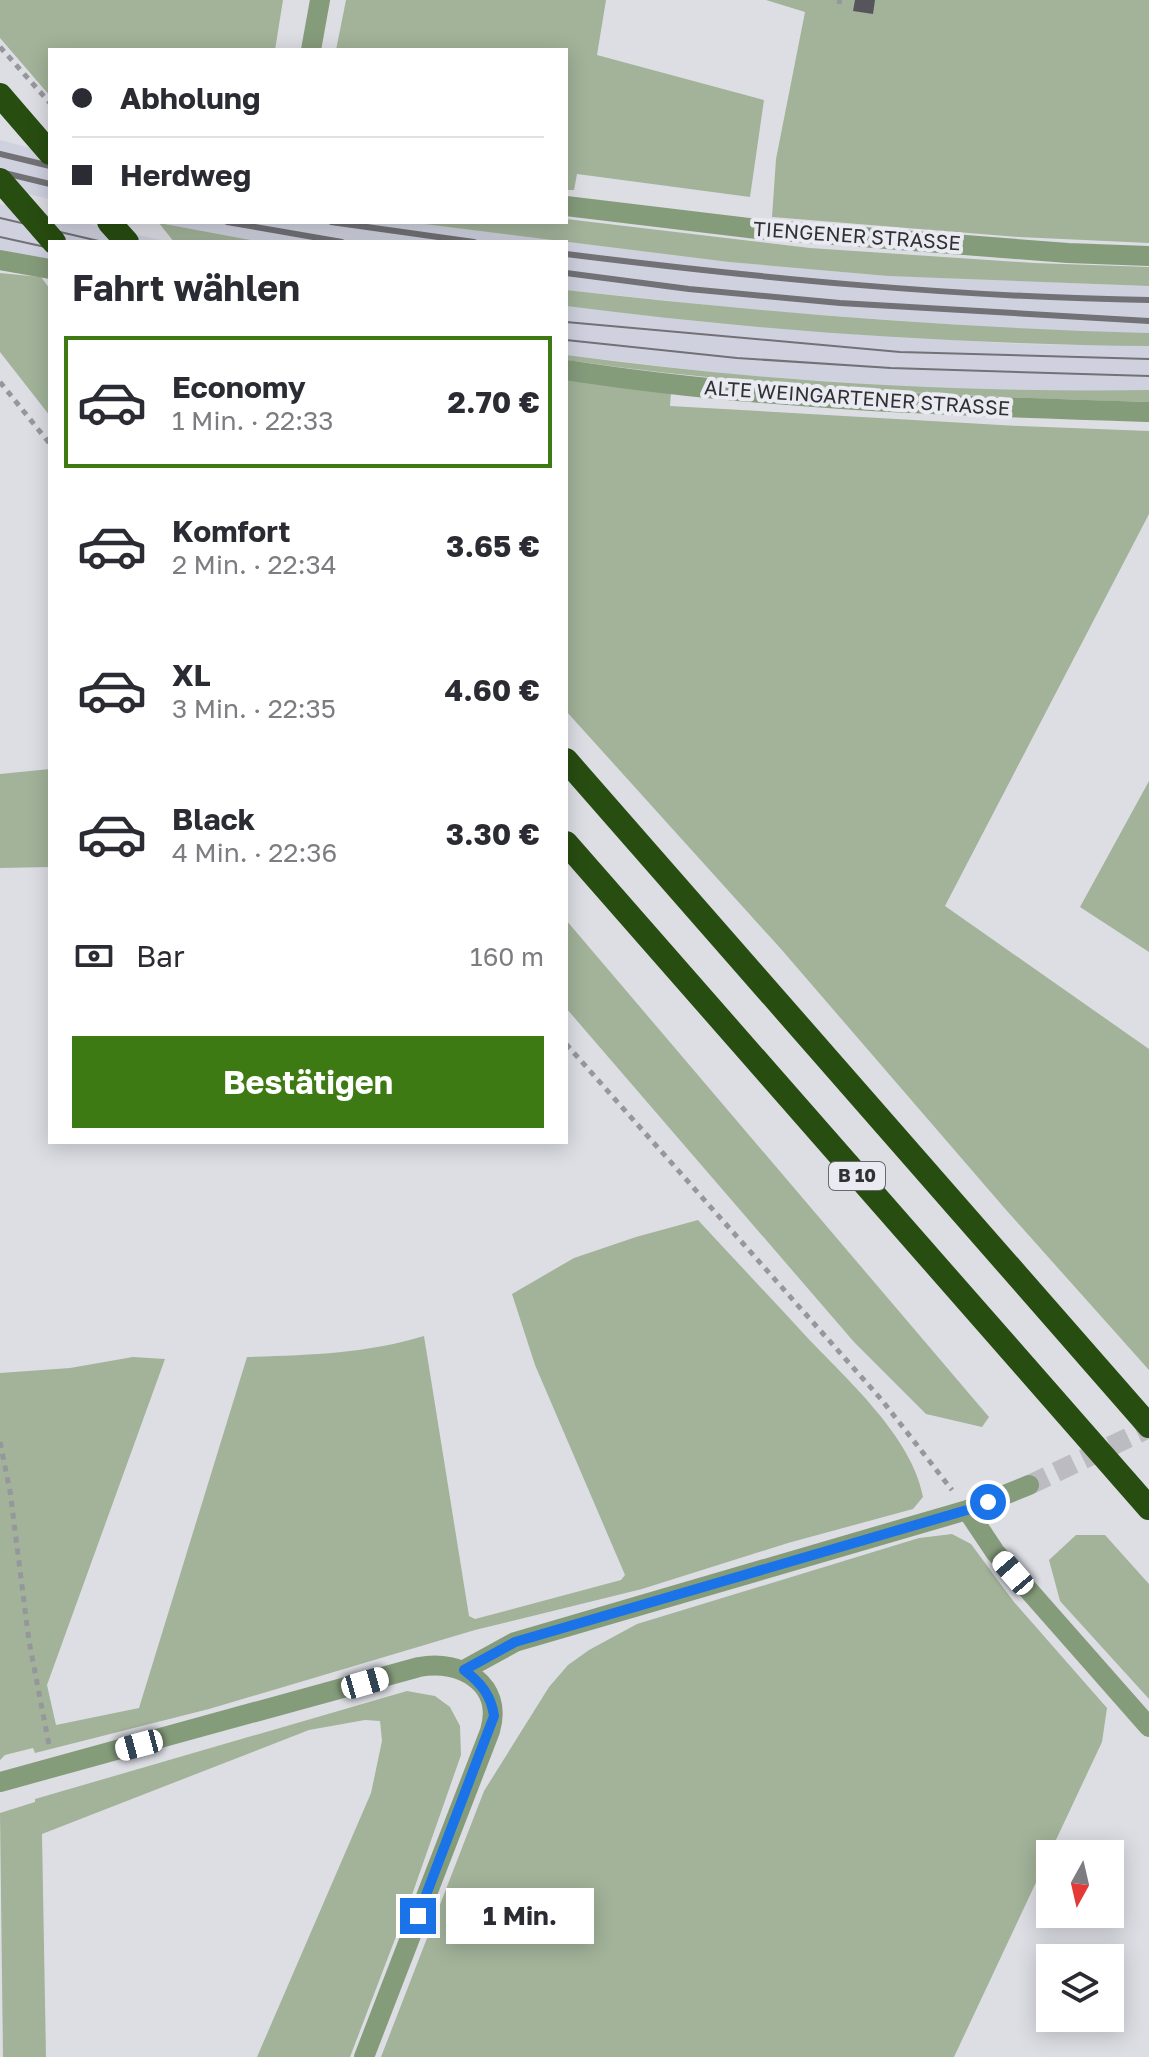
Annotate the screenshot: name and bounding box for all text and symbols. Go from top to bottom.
text: Abholung [120,80,260,116]
text: Herdweg [120,157,251,193]
street label: TIENGENER STRASSE [752,216,962,254]
text: Fahrt wählen [72,266,300,309]
icon: car [76,366,148,438]
text: Economy [172,369,306,405]
street label: ALTE WEINGARTENER STRASSE [703,374,1011,420]
text: 2.70 € [448,384,540,420]
text: 1 Min. · 22:33 [172,405,333,436]
icon: car [76,510,148,582]
text: Komfort [172,513,291,549]
text: 3.65 € [446,528,540,564]
text: 2 Min. · 22:34 [172,549,337,580]
icon: car [76,654,148,726]
text: XL [172,657,211,693]
text: 4.60 € [444,672,540,708]
text: 3 Min. · 22:35 [172,693,336,724]
icon: car [76,798,148,870]
text: Black [172,801,255,837]
text: 3.30 € [446,816,540,852]
text: 4 Min. · 22:36 [172,837,337,868]
icon: cash [72,934,116,978]
text: Bar [136,938,185,974]
text: 160 m [470,941,544,972]
button: Bestätigen [72,1036,544,1128]
road number: B 10 [829,1162,885,1190]
route start [970,1484,1006,1520]
car [988,1547,1038,1599]
car [339,1665,391,1701]
car [113,1727,165,1763]
north arrow [1036,1840,1124,1928]
map controls [1036,1840,1124,2032]
callout: 1 Min. [446,1888,594,1944]
route end [400,1898,436,1934]
text: 1 Min. [483,1900,557,1931]
button: layers [1036,1944,1124,2032]

